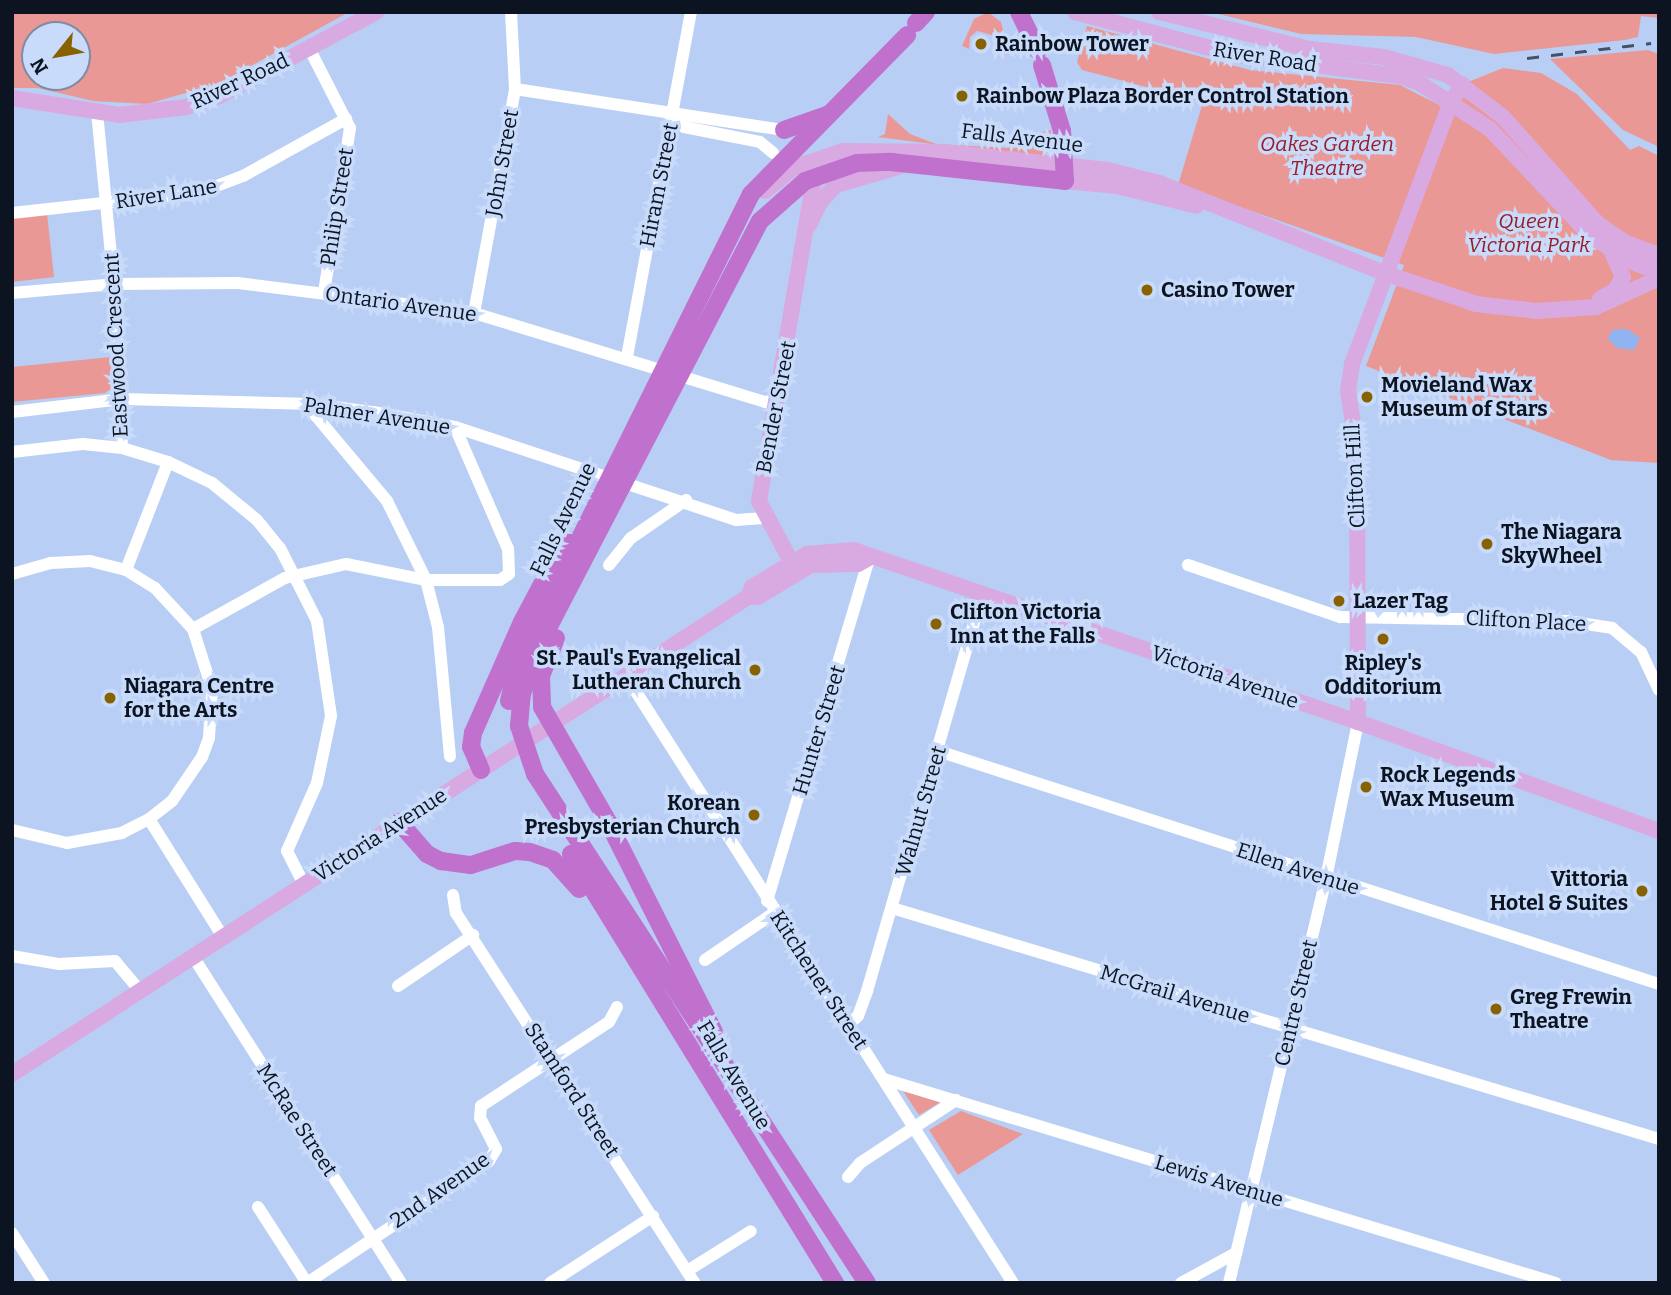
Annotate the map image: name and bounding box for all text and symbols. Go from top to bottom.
north arrow [21,21,91,91]
place label: Rainbow Tower [995,31,1149,57]
marker: Rainbow Tower [973,36,989,52]
street label: River Road [1211,36,1319,78]
street label: River Road [187,48,293,114]
text: N [26,54,53,78]
place label: Rainbow Plaza Border Control Station [976,83,1349,109]
marker: Rainbow Plaza Border Control Station [954,88,970,104]
street label: John Street [480,107,524,219]
street label: Falls Avenue [960,118,1084,158]
street label: Hiram Street [635,120,683,250]
park label: Oakes Garden Theatre [1260,131,1394,181]
street label: Philip Street [315,146,359,268]
street label: River Lane [113,174,219,214]
park label: Queen Victoria Park [1468,208,1590,258]
street label: Eastwood Crescent [99,252,133,438]
place label: Casino Tower [1161,277,1295,303]
street label: Ontario Avenue [324,281,478,327]
marker: Casino Tower [1139,282,1155,298]
street label: Bender Street [751,338,801,476]
place label: Movieland Wax Museum of Stars [1381,372,1548,422]
marker: Movieland Wax Museum of Stars [1359,389,1375,405]
street label: Palmer Avenue [302,392,452,440]
street label: Clifton Hill [1340,423,1370,529]
street label: Falls Avenue [525,458,601,580]
place label: The Niagara SkyWheel [1501,519,1621,569]
marker: The Niagara SkyWheel [1479,536,1495,552]
place label: Lazer Tag [1353,588,1448,614]
marker: Lazer Tag [1331,593,1347,609]
place label: Clifton Victoria Inn at the Falls [950,599,1101,649]
street label: Clifton Place [1465,605,1587,637]
marker: Clifton Victoria Inn at the Falls [928,616,944,632]
marker: Ripley's Odditorium [1375,631,1391,647]
street label: Victoria Avenue [1148,640,1302,714]
place label: St. Paul's Evangelical Lutheran Church [536,645,741,695]
place label: Ripley's Odditorium [1324,650,1442,700]
marker: St. Paul's Evangelical Lutheran Church [747,662,763,678]
street label: Hunter Street [787,662,851,798]
place label: Niagara Centre for the Arts [124,673,274,723]
marker: Niagara Centre for the Arts [102,690,118,706]
street label: Walnut Street [890,743,952,879]
place label: Rock Legends Wax Museum [1380,762,1516,812]
marker: Rock Legends Wax Museum [1358,779,1374,795]
street label: Victoria Avenue [308,782,452,888]
place label: Korean Presbysterian Church [525,790,740,840]
marker: Korean Presbysterian Church [746,807,762,823]
street label: Ellen Avenue [1233,837,1363,901]
place label: Vittoria Hotel & Suites [1490,866,1628,916]
marker: Vittoria Hotel & Suites [1634,883,1650,899]
street label: Kitchener Street [765,906,873,1054]
street label: Centre Street [1269,937,1323,1069]
street label: McGrail Avenue [1097,959,1253,1029]
place label: Greg Frewin Theatre [1510,984,1632,1034]
marker: Greg Frewin Theatre [1488,1001,1504,1017]
street label: Falls Avenue [692,1016,776,1134]
street label: Stamford Street [519,1018,625,1162]
street label: McRae Street [251,1059,343,1181]
street label: 2nd Avenue [386,1147,494,1233]
street label: Lewis Avenue [1152,1149,1286,1213]

